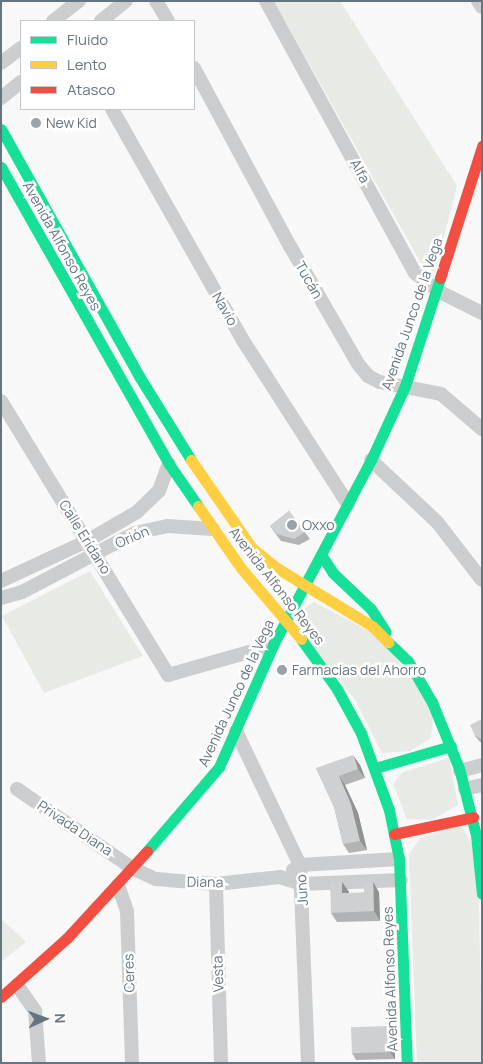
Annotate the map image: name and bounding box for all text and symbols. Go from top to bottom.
legend [20,20,195,110]
text: Fluido [67,29,108,50]
text: Lento [67,54,107,75]
text: Atasco [67,79,115,100]
place label: New Kid [46,115,97,131]
marker: New Kid [30,117,42,129]
street label: Alfa [347,156,373,186]
street label: Avenida Alfonso Reyes [20,179,104,313]
street label: Avenida Junco de la Vega [378,236,446,392]
street label: Tucán [292,259,326,301]
street label: Navío [209,289,241,329]
street label: Calle Erídano [56,497,114,577]
place label: Oxxo [302,517,335,533]
marker: Oxxo [286,519,298,531]
street label: Orión [113,522,151,552]
street label: Avenida Alfonso Reyes [226,524,328,648]
street label: Avenida Junco de la Vega [195,617,277,769]
place label: Farmacias del Ahorro [292,662,426,678]
marker: Farmacias del Ahorro [276,664,288,676]
street label: Privada Diana [34,797,116,859]
street label: Diana [187,873,223,891]
street label: Juno [293,874,311,906]
street label: Avenida Alfonso Reyes [379,906,401,1052]
street label: Ceres [120,953,138,993]
street label: Vesta [209,955,227,993]
north arrow [20,994,70,1044]
text: N [51,1013,70,1024]

